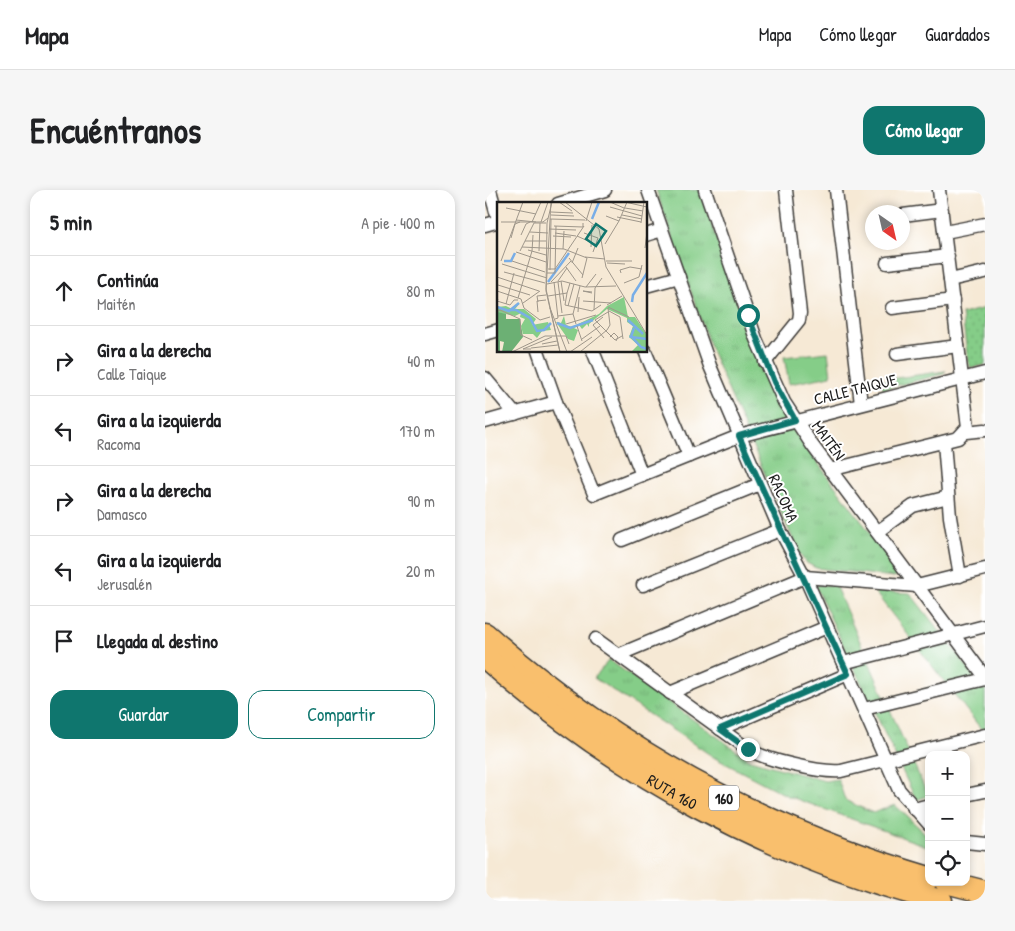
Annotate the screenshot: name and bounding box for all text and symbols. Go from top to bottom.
text: Mapa [25,19,68,51]
text: Mapa [759,22,791,47]
text: Cómo llegar [819,22,897,47]
text: Guardados [925,22,990,47]
button: Cómo llegar [863,106,985,155]
text: Encuéntranos [30,107,201,154]
inset map [497,202,647,352]
north arrow [865,205,910,250]
text: 5 min [50,208,92,237]
text: A pie · 400 m [361,212,435,234]
text: Continúa [97,267,158,293]
icon: ahead [50,277,78,305]
text: 80 m [406,280,435,302]
text: Maitén [97,293,135,315]
route start [737,304,760,327]
text: Gira a la derecha [97,337,211,363]
icon: right [50,347,78,375]
text: 40 m [407,350,435,372]
text: Calle Taique [97,363,167,385]
street label: CALLE TAIQUE [811,368,899,410]
text: Gira a la izquierda [97,407,221,433]
street label: MAITÉN [807,416,851,464]
icon: left [50,417,78,445]
text: 170 m [400,420,435,442]
text: Racoma [97,433,140,455]
street label: RACOMA [764,471,804,526]
text: Gira a la derecha [97,477,211,503]
icon: right [50,487,78,515]
text: 90 m [407,490,435,512]
text: Damasco [97,503,147,525]
text: Gira a la izquierda [97,547,221,573]
icon: left [50,557,78,585]
text: 20 m [406,560,435,582]
text: Jerusalén [97,573,152,595]
icon: arrive [50,627,78,655]
text: Llegada al destino [97,628,218,654]
button: Guardar [50,690,238,739]
button: Compartir [248,690,435,739]
route end [737,738,760,761]
map controls [925,751,970,886]
button: + [925,751,970,796]
street label: RUTA 160 [643,769,701,815]
road number: 160 [709,786,739,810]
button: − [925,796,970,841]
button: locate [925,841,970,886]

